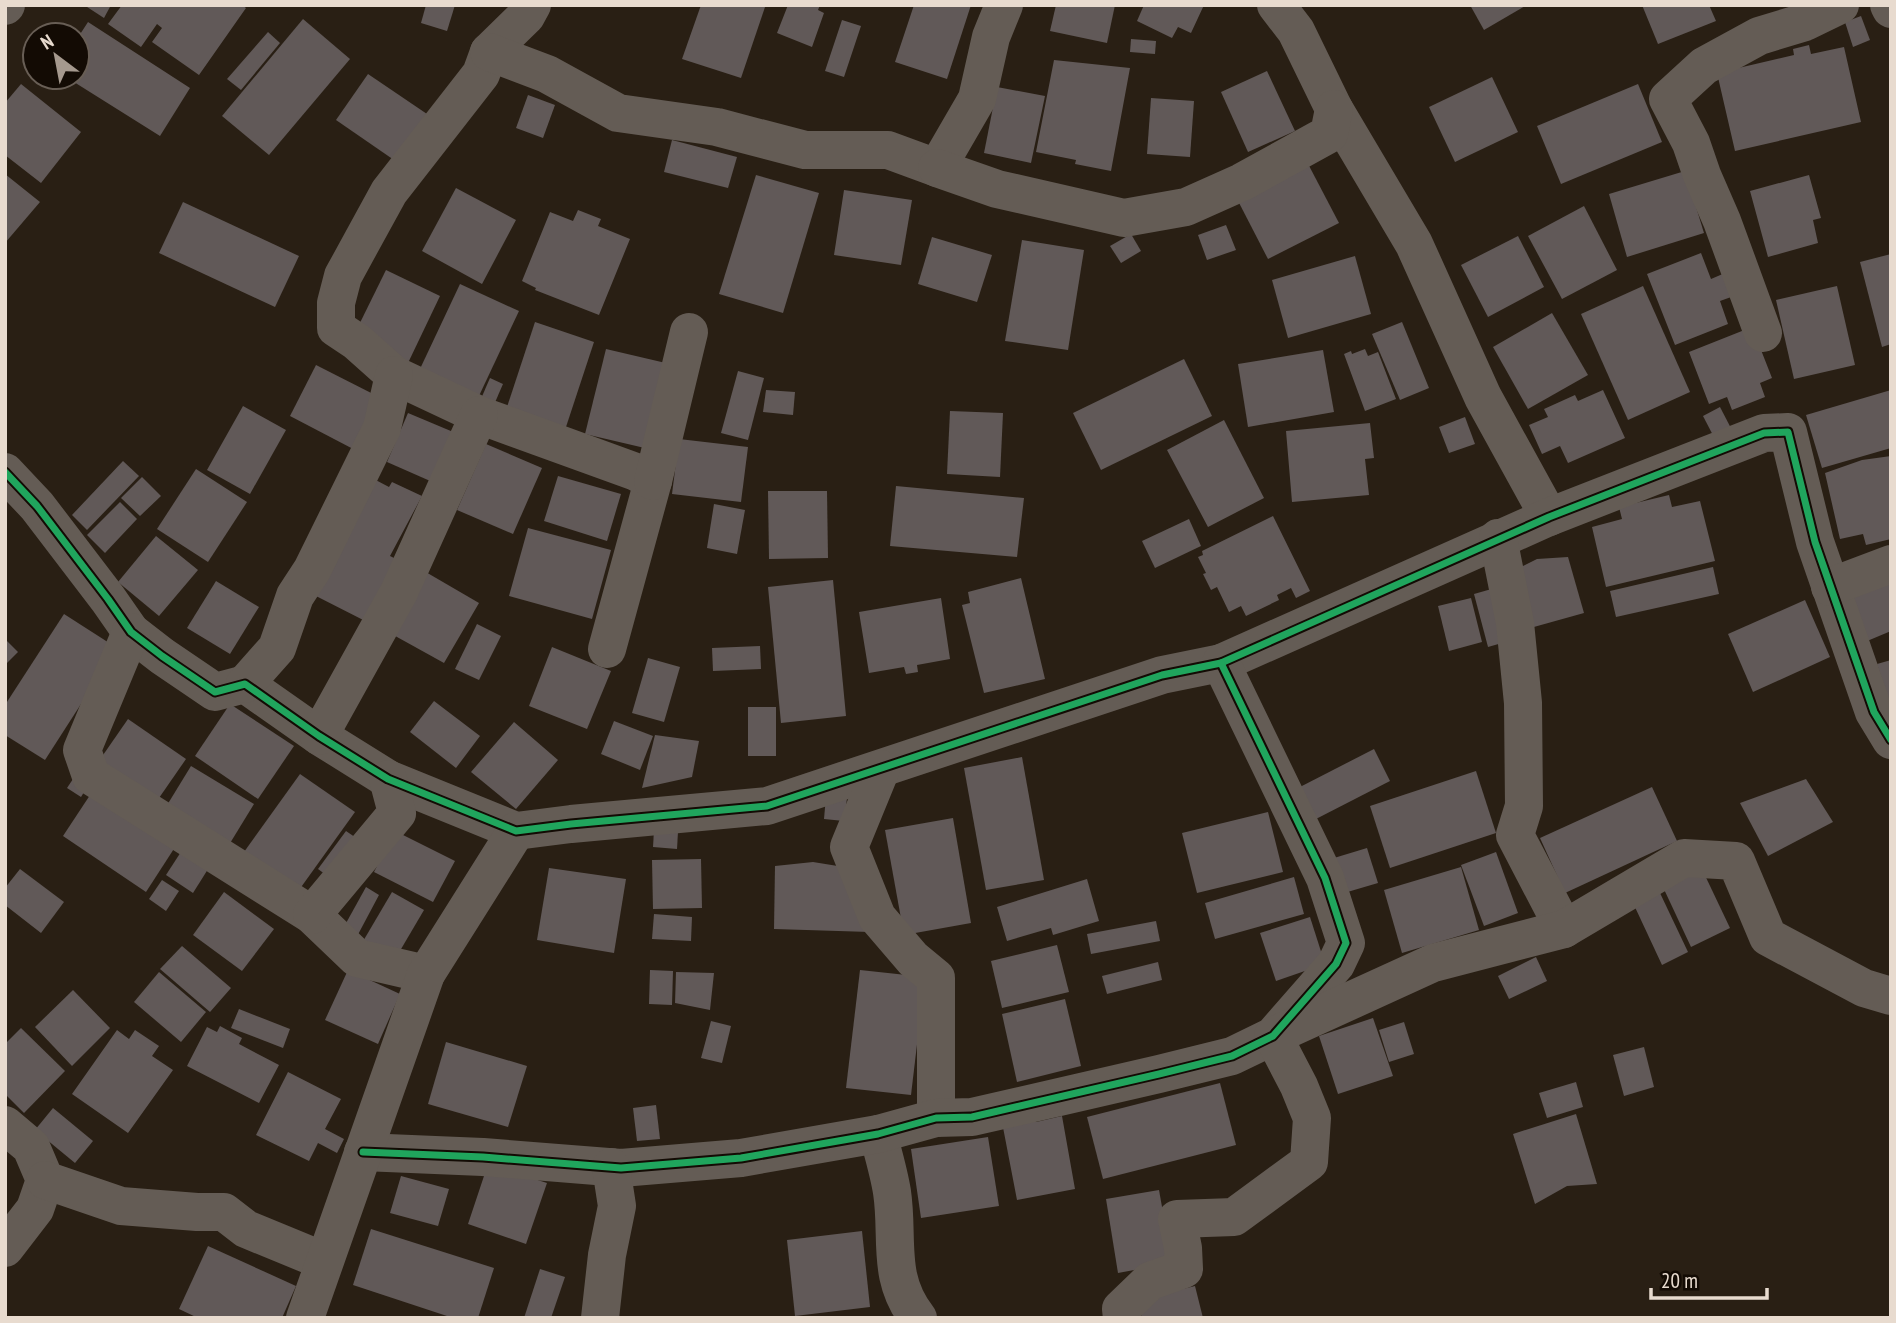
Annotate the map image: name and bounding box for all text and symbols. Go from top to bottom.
north arrow [21,21,91,91]
text: N [36,29,58,54]
scale bar [1651,1256,1766,1300]
text: 20 m [1661,1267,1698,1294]

